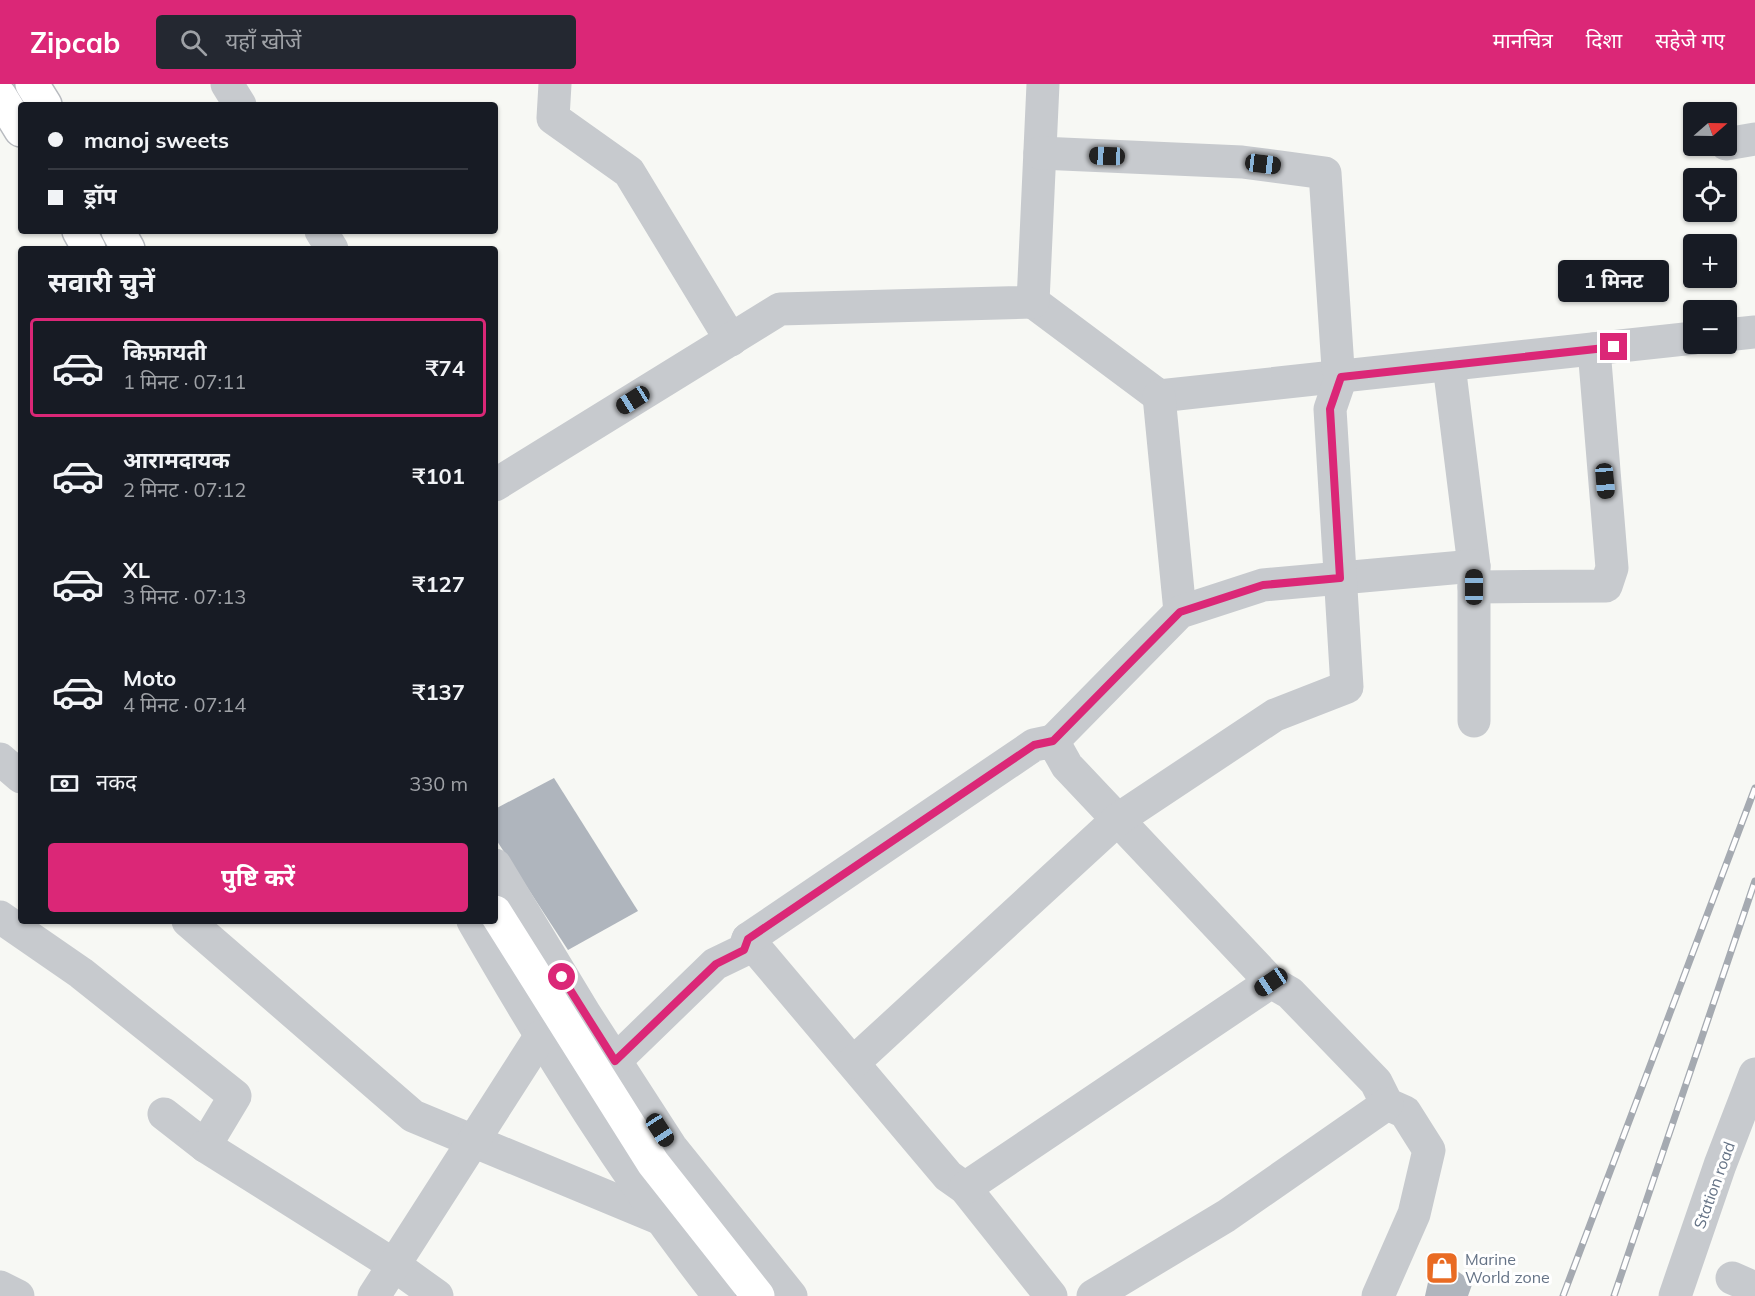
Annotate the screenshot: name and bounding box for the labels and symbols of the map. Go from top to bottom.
north arrow [1683,102,1737,156]
car [1089,146,1125,166]
car [1244,153,1282,175]
callout: 1 मिनट [1558,260,1670,302]
route end [1600,333,1627,360]
car [613,383,653,417]
car [1594,462,1616,500]
car [1465,569,1483,605]
route start [548,963,575,990]
car [1251,964,1291,1000]
car [643,1110,677,1150]
street label: Station road [1689,1139,1739,1231]
place label: Marine World zone [1465,1249,1550,1287]
shop icon: Marine World zone [1424,1250,1460,1286]

